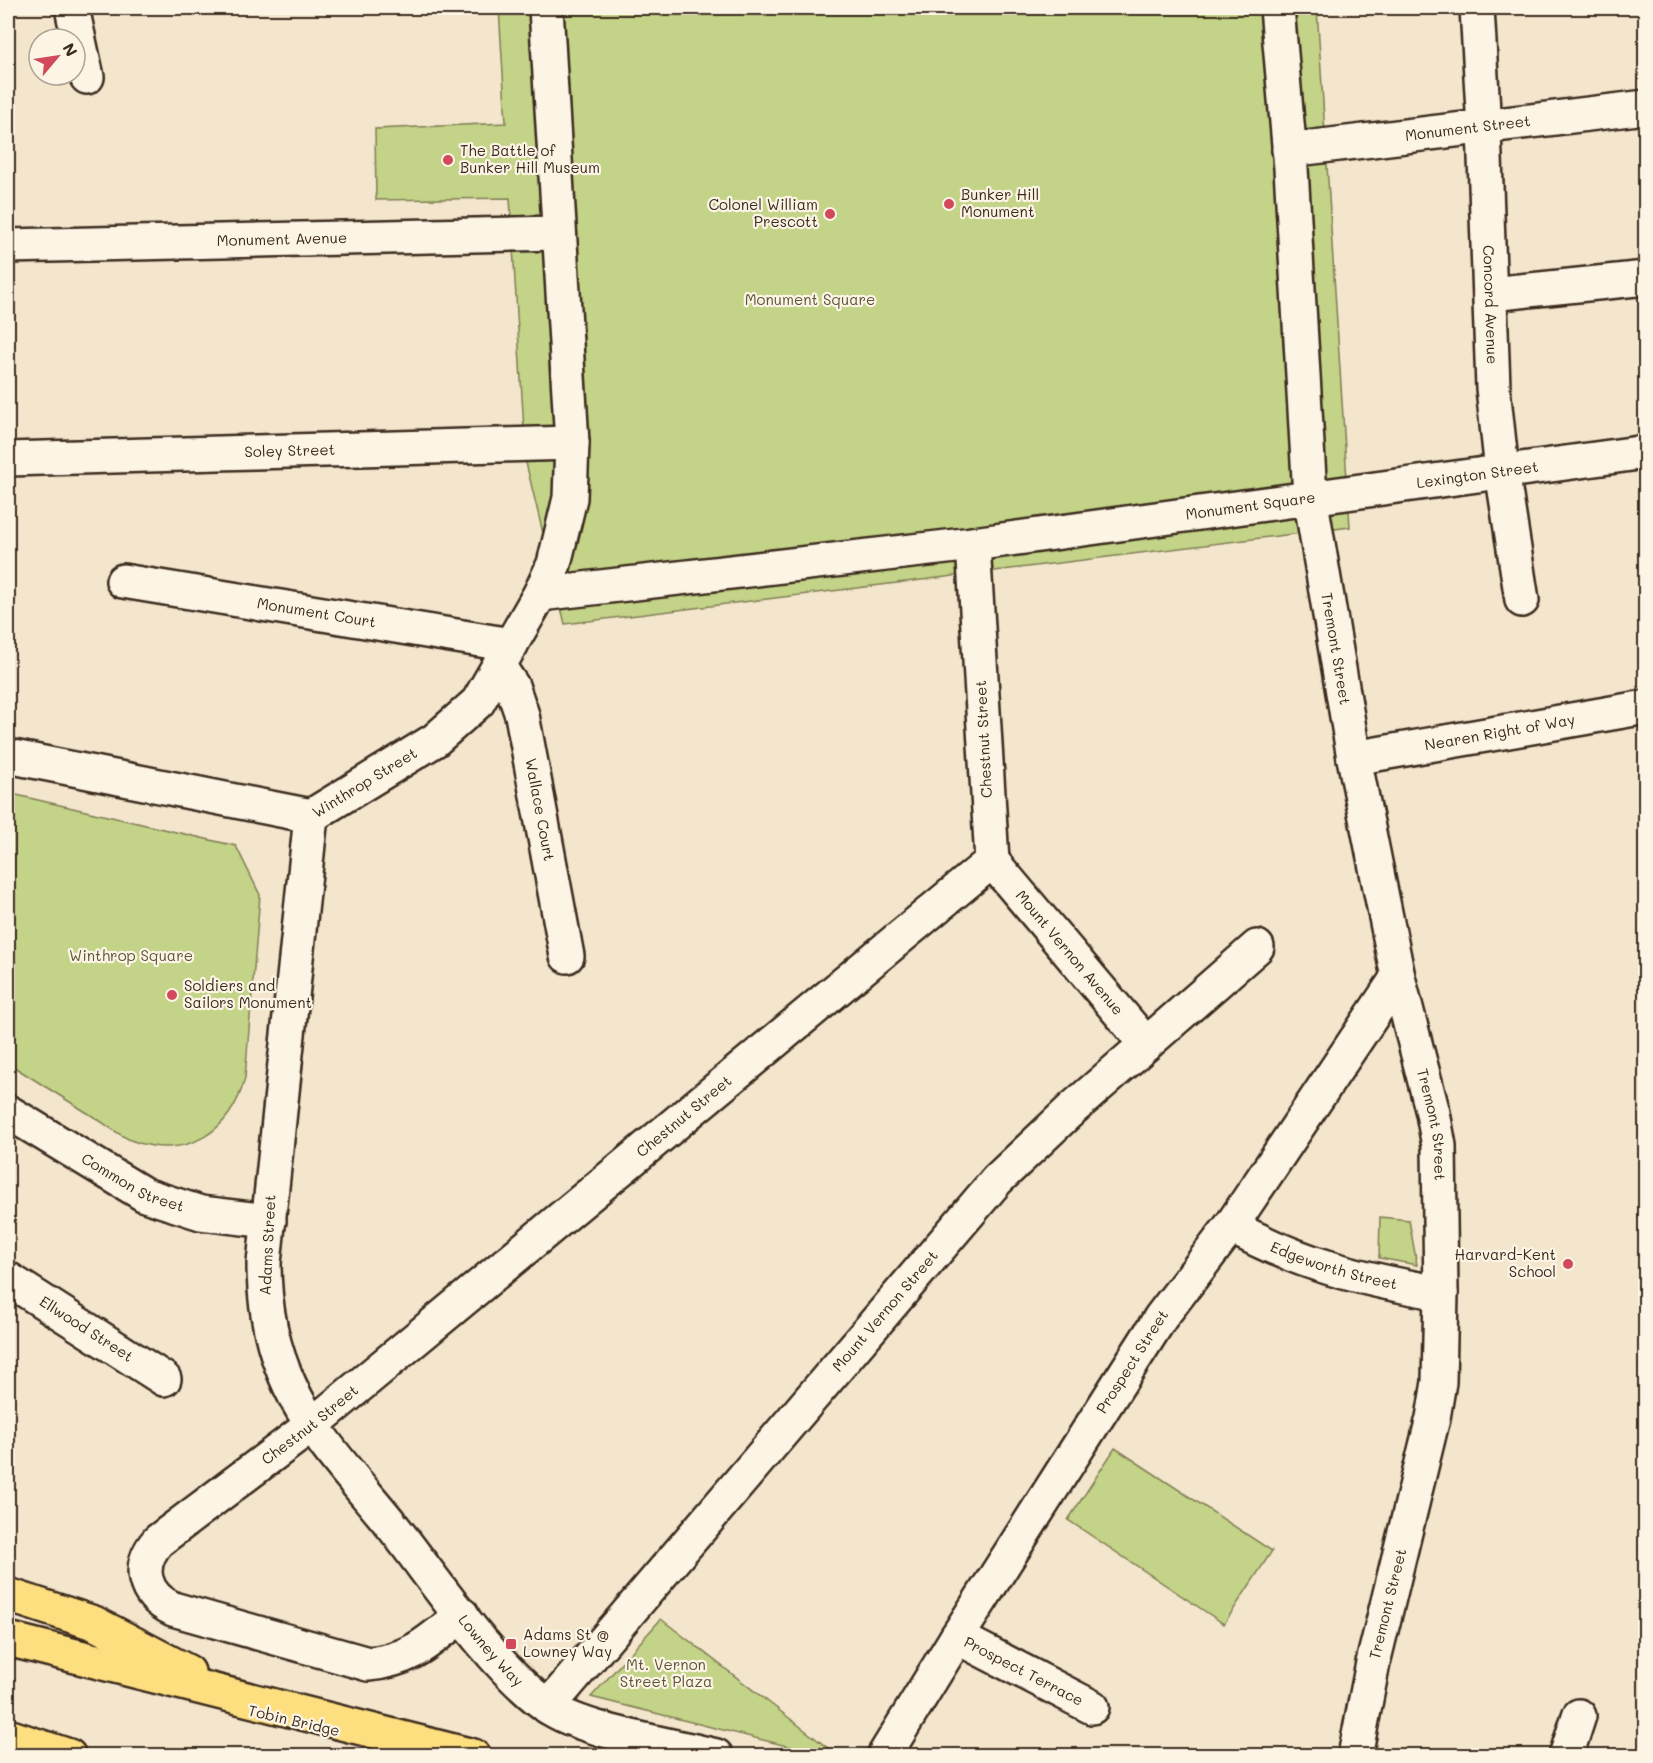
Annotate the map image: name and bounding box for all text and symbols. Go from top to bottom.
north arrow [27,27,87,87]
text: N [58,39,83,60]
street label: Monument Street [1404,110,1531,145]
place label: The Battle of Bunker Hill Museum [460,140,600,177]
marker: The Battle of Bunker Hill Museum [441,153,455,167]
place label: Bunker Hill Monument [961,184,1039,221]
place label: Colonel William Prescott [708,194,818,231]
marker: Bunker Hill Monument [942,197,956,211]
marker: Colonel William Prescott [823,207,837,221]
street label: Monument Avenue [217,227,347,250]
street label: Concord Avenue [1479,245,1503,365]
park label: Monument Square [745,289,875,309]
street label: Soley Street [244,439,336,461]
street label: Lexington Street [1415,456,1540,492]
street label: Monument Square [1184,486,1317,524]
street label: Tremont Street [1317,591,1356,706]
street label: Monument Court [256,592,378,632]
street label: Chestnut Street [970,680,996,799]
street label: Nearen Right of Way [1423,709,1577,755]
street label: Winthrop Street [308,742,420,822]
street label: Wallace Court [521,756,560,863]
street label: Mount Vernon Avenue [1012,885,1128,1019]
park label: Winthrop Square [69,945,193,965]
place label: Soldiers and Sailors Monument [184,975,312,1012]
marker: Soldiers and Sailors Monument [165,988,179,1002]
street label: Tremont Street [1413,1066,1450,1181]
street label: Chestnut Street [632,1070,735,1161]
street label: Common Street [78,1148,187,1216]
street label: Adams Street [254,1194,280,1296]
street label: Edgeworth Street [1268,1236,1399,1294]
place label: Harvard-Kent School [1454,1244,1556,1281]
street label: Mount Vernon Street [827,1246,942,1375]
marker: Harvard-Kent School [1561,1257,1575,1271]
street label: Ellwood Street [36,1291,138,1366]
street label: Prospect Street [1091,1305,1172,1417]
street label: Chestnut Street [257,1380,362,1469]
street label: Tremont Street [1364,1546,1410,1661]
street label: Lowney Way [454,1610,528,1690]
place label: Adams St @ Lowney Way [523,1624,612,1661]
street label: Prospect Terrace [961,1631,1087,1710]
marker: Adams St @ Lowney Way [504,1637,518,1651]
park label: Mt. Vernon Street Plaza [620,1654,712,1691]
street label: Tobin Bridge [246,1700,342,1740]

